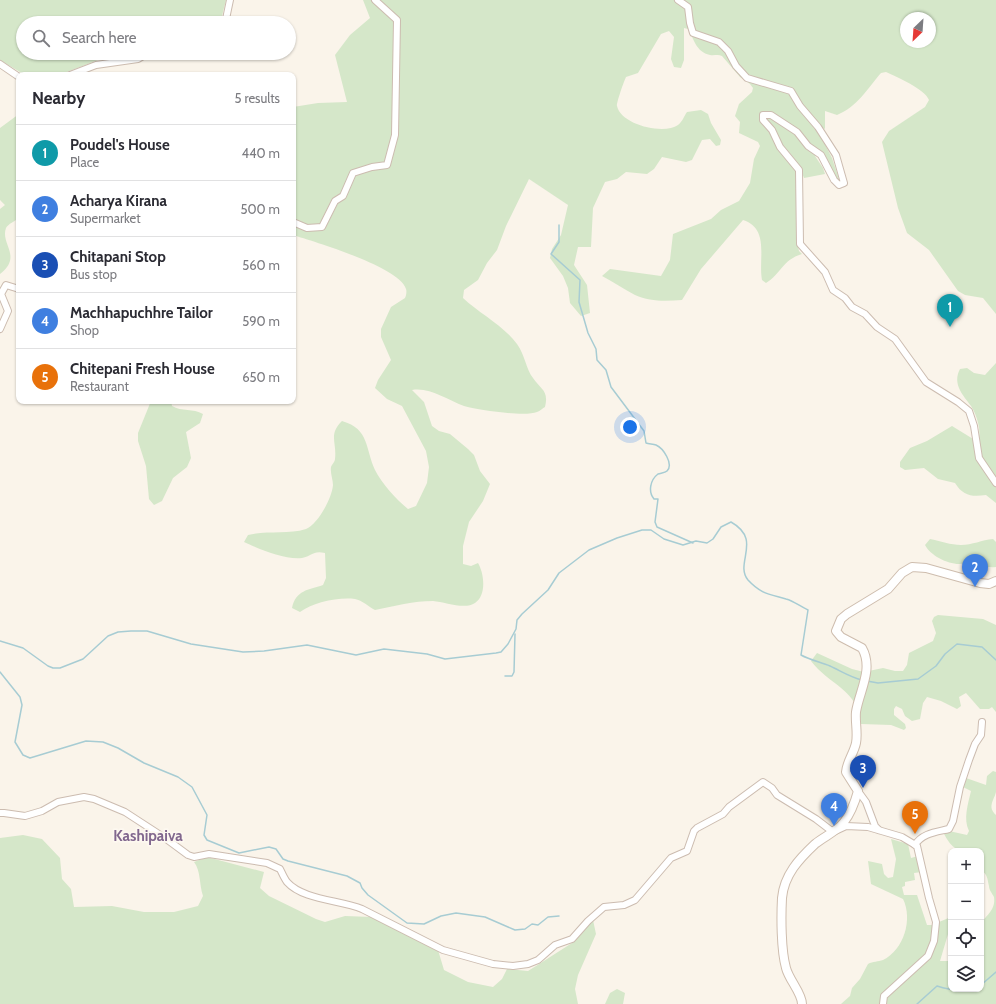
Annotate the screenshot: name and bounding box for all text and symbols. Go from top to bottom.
north arrow [900,12,936,48]
search box [16,16,296,60]
icon: search [30,27,52,49]
text: Search here [62,29,137,47]
text: Nearby [32,88,85,108]
text: 5 results [234,90,280,106]
text: Poudel's House [70,136,170,154]
text: 1 [43,145,47,161]
text: 440 m [242,145,280,161]
text: Place [70,154,99,170]
text: Acharya Kirana [70,192,167,210]
text: 2 [42,201,48,217]
text: 500 m [240,201,280,217]
text: Supermarket [70,210,141,226]
text: Chitapani Stop [70,248,166,266]
text: 3 [41,257,49,273]
text: 560 m [242,257,280,273]
text: Bus stop [70,266,117,282]
pin: 1 [937,294,963,327]
text: Machhapuchhre Tailor [70,304,213,322]
text: 4 [41,313,49,329]
text: 590 m [242,313,280,329]
text: Shop [70,322,99,338]
text: Chitepani Fresh House [70,360,215,378]
text: 5 [42,369,48,385]
text: 650 m [242,369,280,385]
text: Restaurant [70,378,129,394]
your location [620,417,640,437]
pin: 2 [962,554,988,587]
pin: 3 [850,755,876,788]
pin: 4 [821,793,847,826]
pin: 5 [902,801,928,834]
district label: Kashipaiva [113,827,183,845]
map controls [948,848,984,992]
button: + [948,848,984,884]
button: − [948,884,984,920]
button: locate [948,920,984,956]
button: layers [948,956,984,992]

